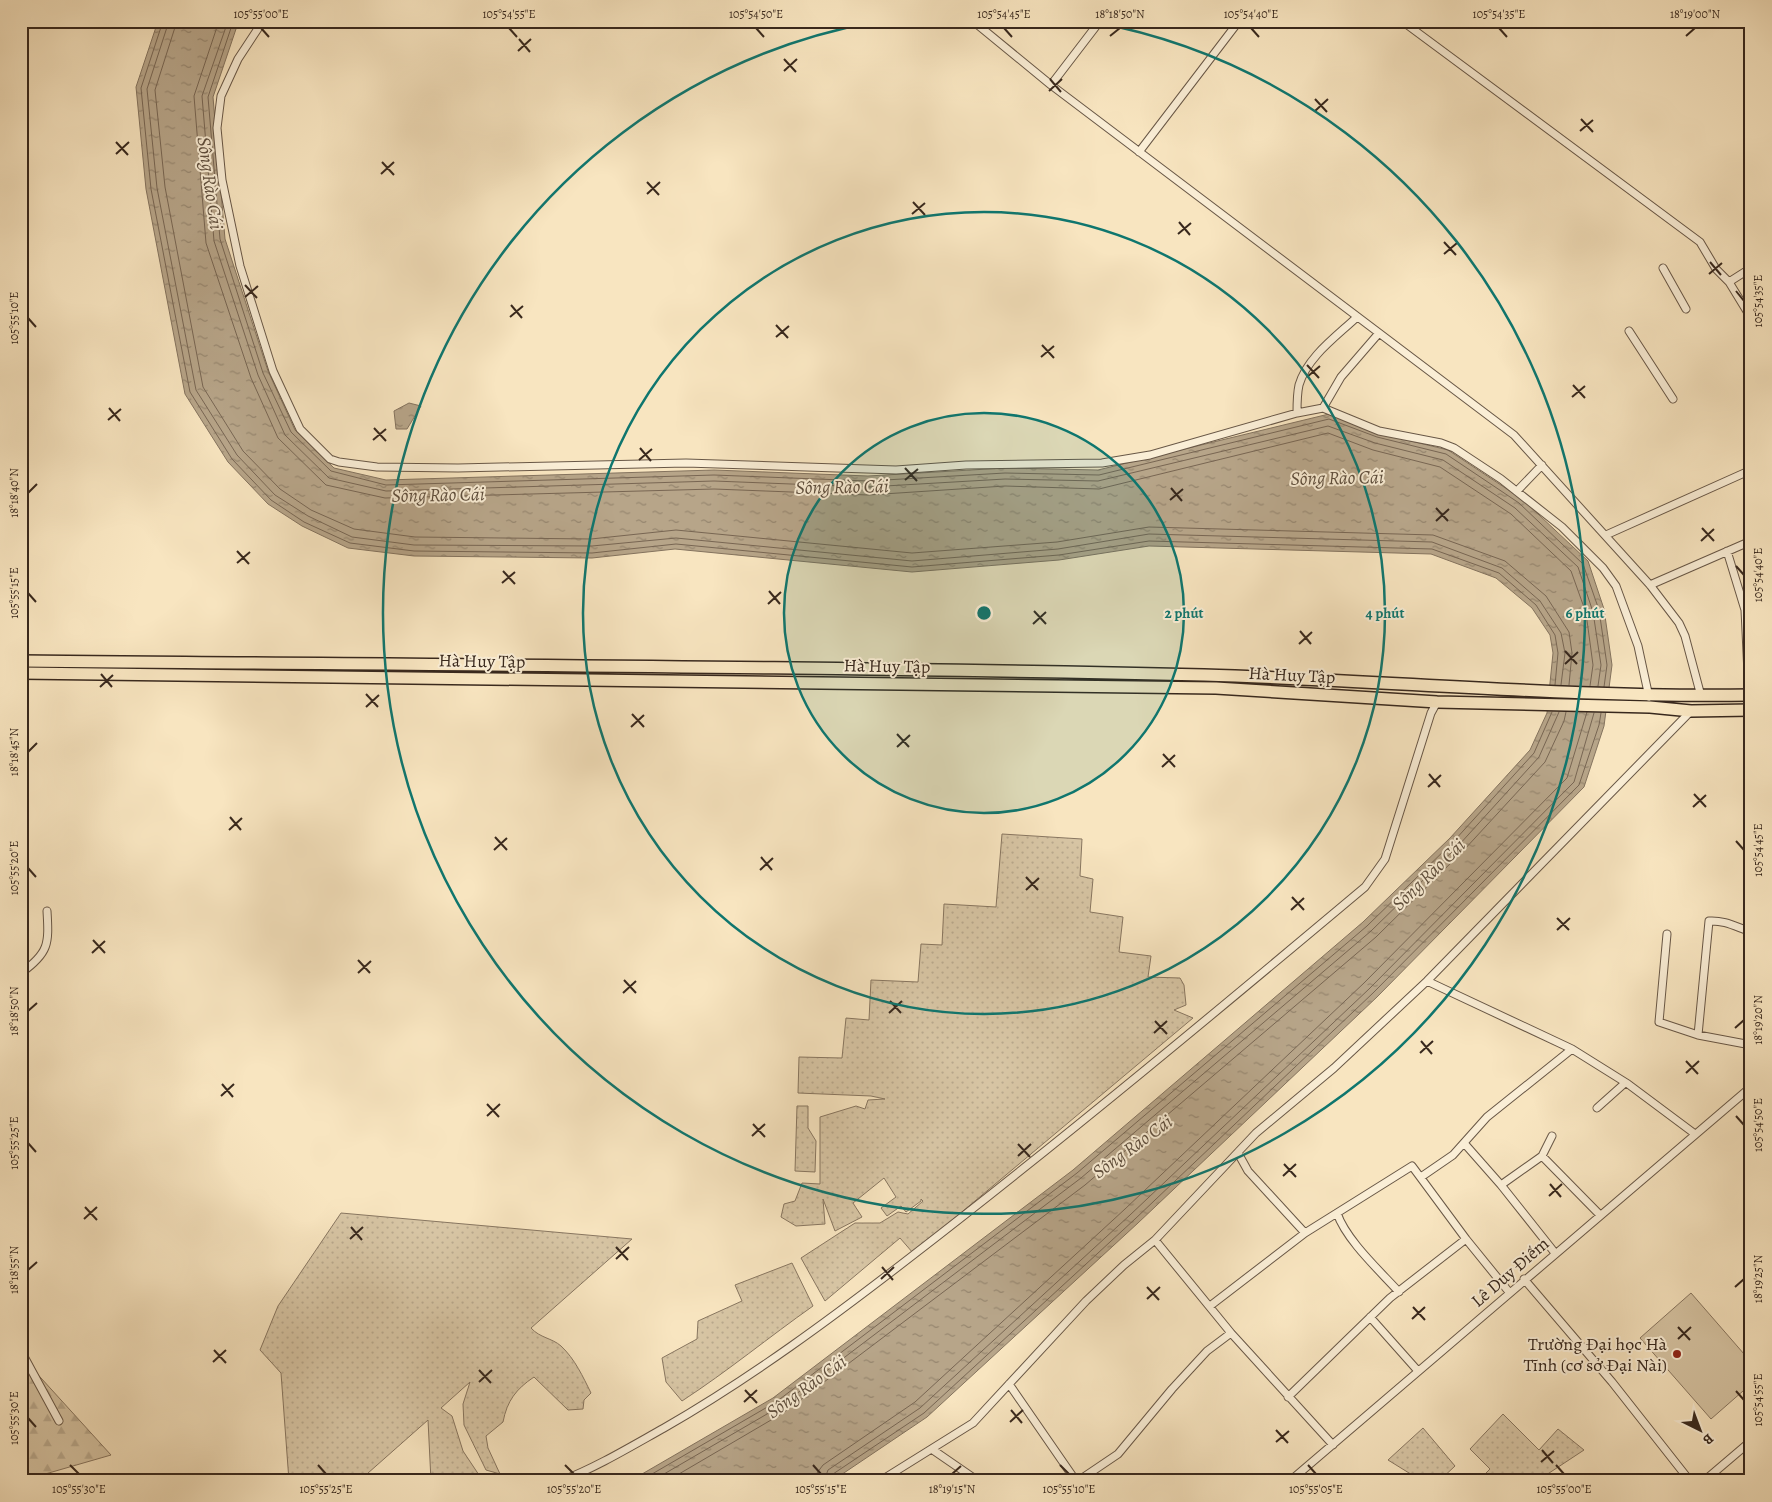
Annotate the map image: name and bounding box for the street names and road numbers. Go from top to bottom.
street label: Hà Huy Tập [438,648,526,674]
street label: Hà Huy Tập [843,653,931,679]
street label: Hà Huy Tập [1248,661,1336,689]
street label: Lê Duy Điếm [1466,1232,1554,1312]

